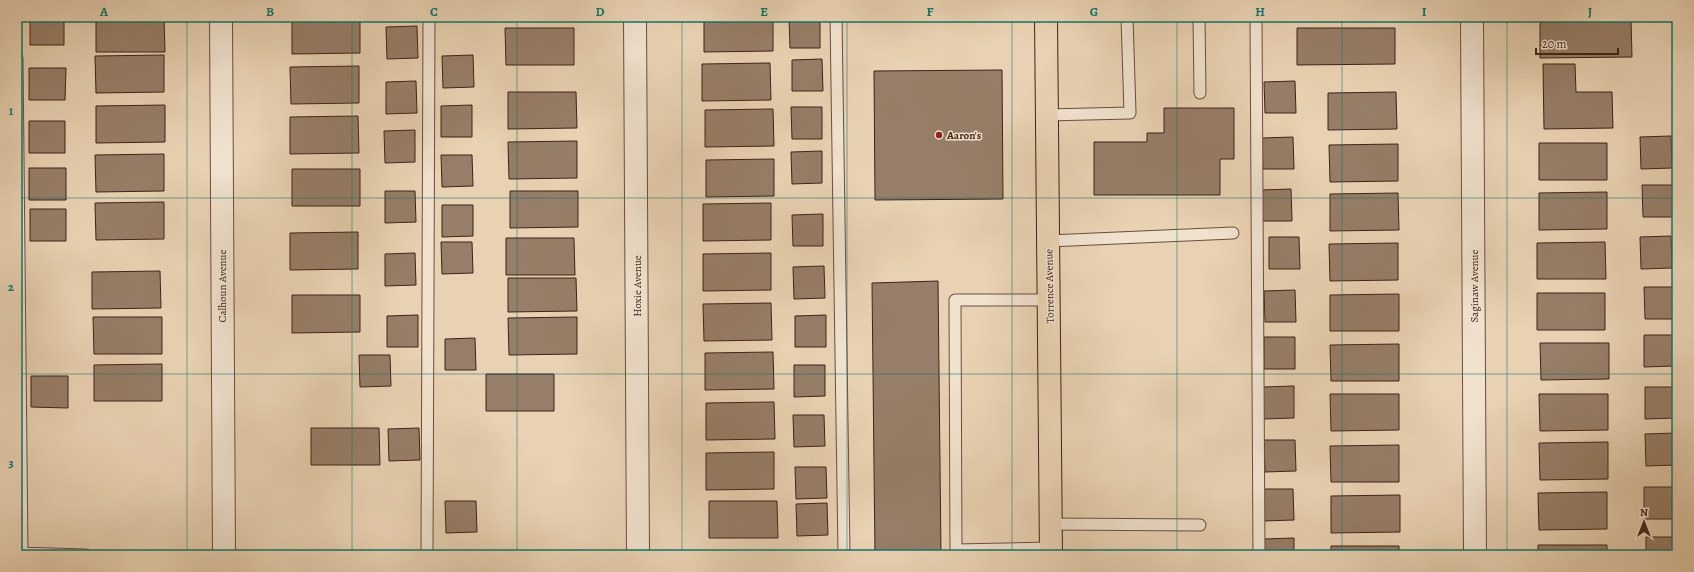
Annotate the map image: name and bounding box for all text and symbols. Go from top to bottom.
text: A [99,3,109,20]
text: B [266,3,274,20]
text: C [430,3,438,20]
text: D [595,3,605,20]
text: E [760,3,768,20]
text: F [927,3,934,20]
text: G [1090,3,1098,20]
text: H [1255,3,1265,20]
text: I [1422,3,1427,20]
text: J [1588,3,1592,20]
scale bar [1536,30,1618,56]
text: 20 m [1542,36,1566,52]
text: 1 [9,102,14,119]
place label: Aaron's [946,128,982,143]
marker: Aaron's [934,130,944,140]
street label: Calhoun Avenue [215,249,230,322]
street label: Torrence Avenue [1041,249,1058,323]
street label: Saginaw Avenue [1467,249,1482,323]
street label: Hoxie Avenue [630,255,645,317]
text: 2 [8,278,15,295]
text: 3 [8,454,14,471]
north arrow [1624,502,1664,542]
text: N [1640,505,1648,520]

